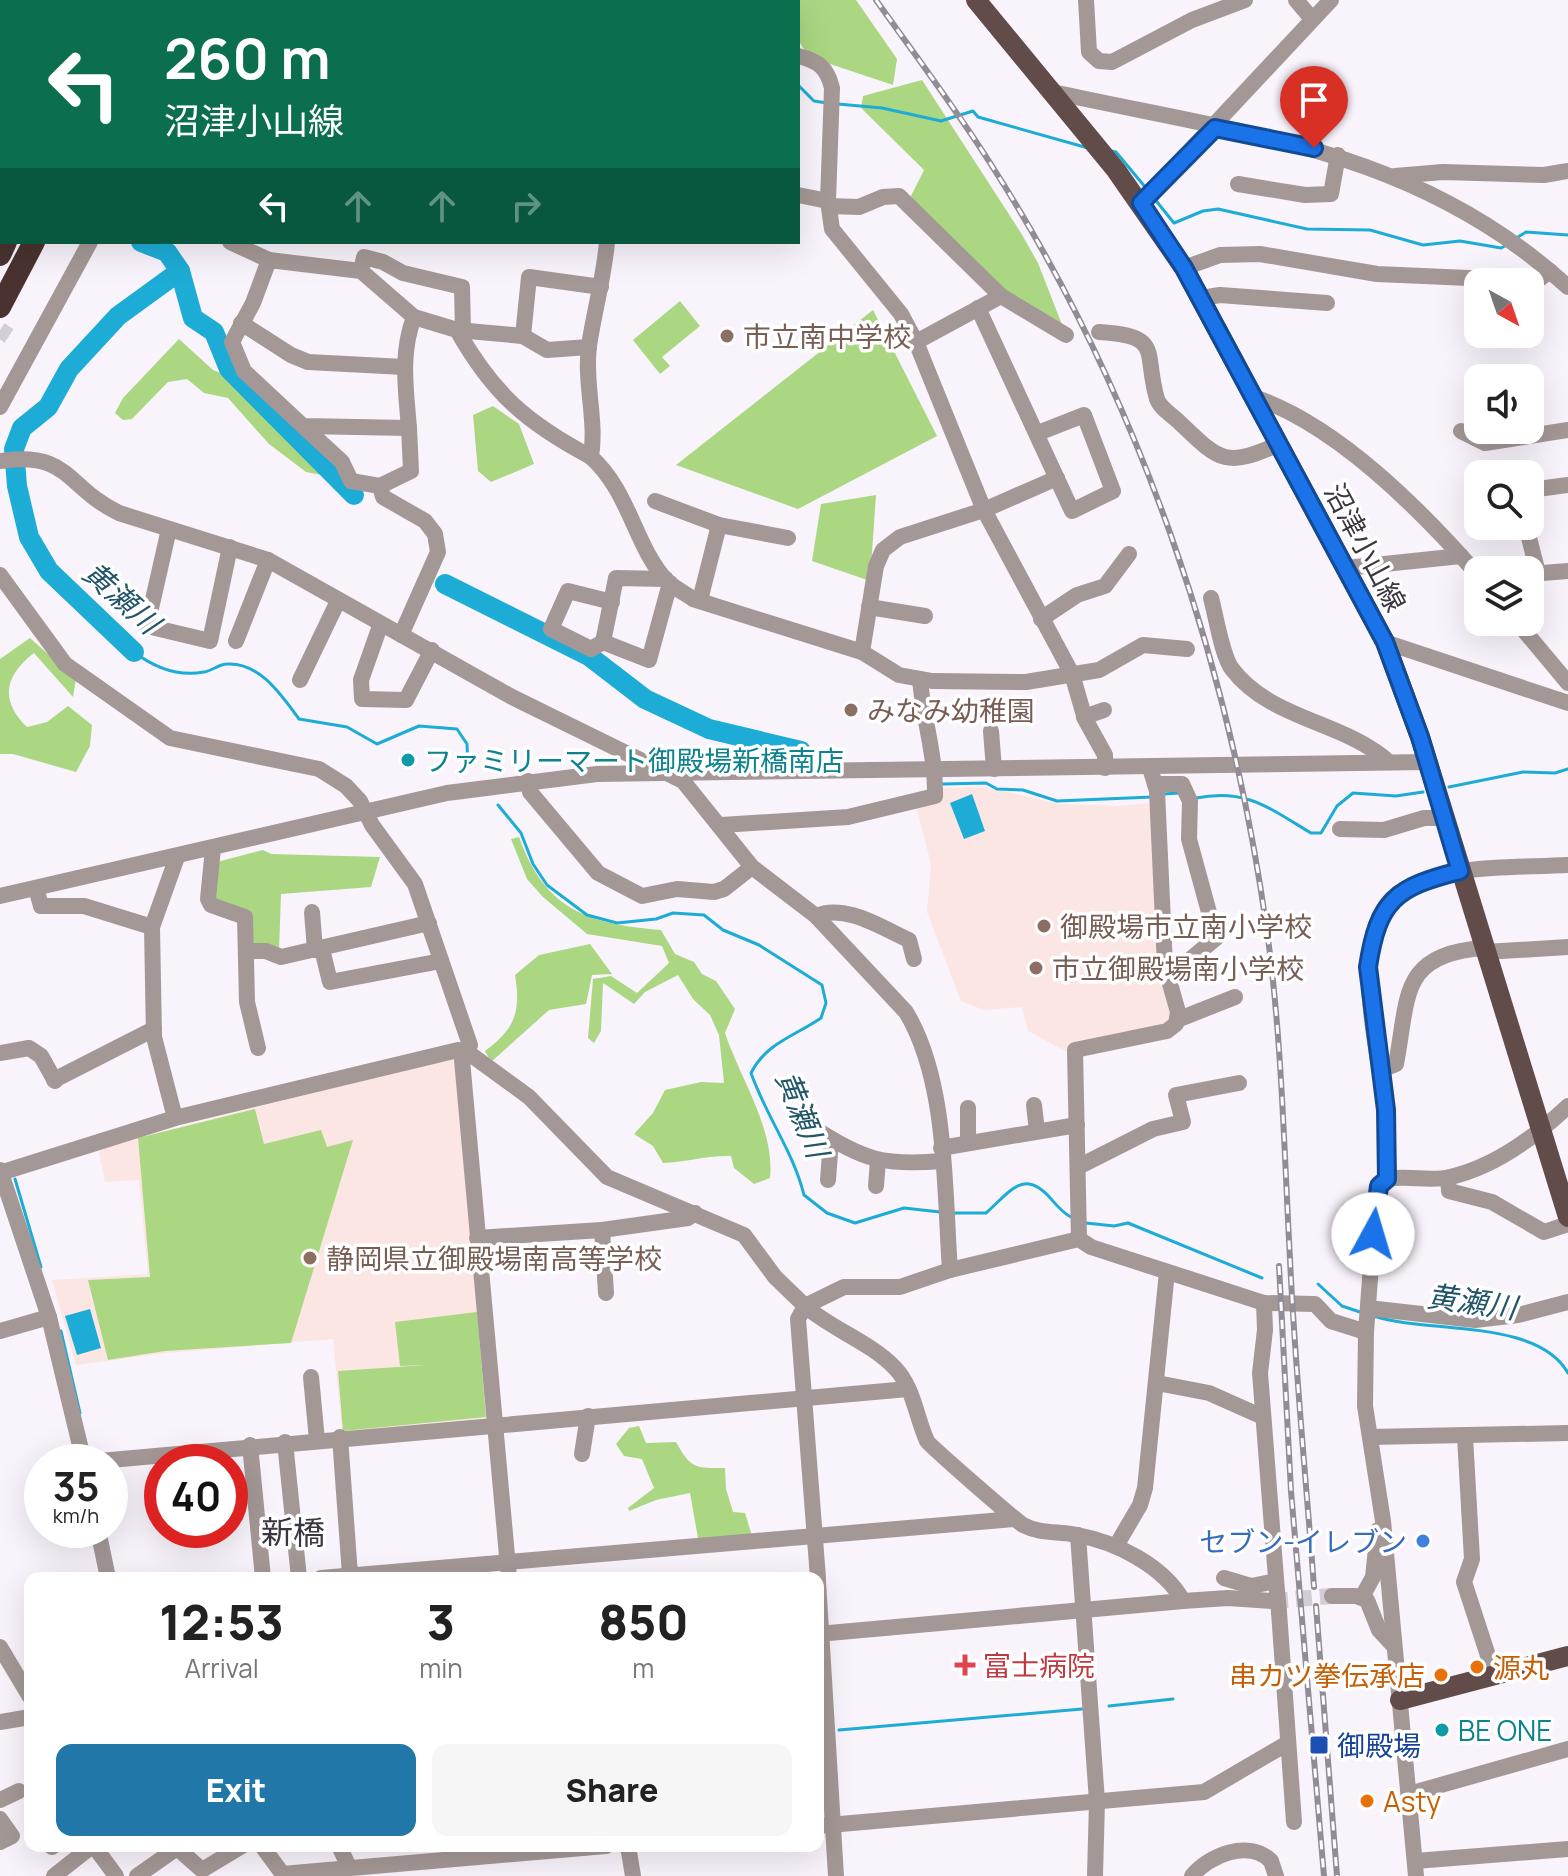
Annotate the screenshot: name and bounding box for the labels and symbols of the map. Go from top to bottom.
pin [1280,66,1348,148]
north arrow [1464,268,1544,348]
place label: 市立南中学校 [743,317,911,355]
marker: 市立南中学校 [718,327,736,345]
street label: 沼津小山線 [1316,476,1416,618]
water label: 黄瀬川 [75,552,171,644]
place label: みなみ幼稚園 [867,691,1035,729]
marker: みなみ幼稚園 [842,701,860,719]
place label: ファミリーマート御殿場新橋南店 [424,741,844,779]
marker: ファミリーマート御殿場新橋南店 [399,751,417,769]
place label: 御殿場市立南小学校 [1060,907,1312,945]
marker: 御殿場市立南小学校 [1035,917,1053,935]
place label: 市立御殿場南小学校 [1052,949,1304,987]
marker: 市立御殿場南小学校 [1027,959,1045,977]
water label: 黄瀬川 [767,1065,840,1166]
position arrow [1331,1192,1415,1276]
place label: 静岡県立御殿場南高等学校 [326,1239,662,1277]
marker: 静岡県立御殿場南高等学校 [301,1249,319,1267]
water label: 黄瀬川 [1425,1274,1522,1328]
speed limit sign: 40 [144,1444,248,1548]
district label: 新橋 [261,1510,325,1554]
place label: セブン-イレブン [1199,1522,1407,1560]
marker: セブン-イレブン [1414,1532,1432,1550]
place label: 富士病院 [983,1646,1095,1684]
place label: 源丸 [1493,1648,1549,1686]
marker: 富士病院 [954,1654,976,1676]
place label: 串カツ拳伝承店 [1229,1656,1425,1694]
marker: 源丸 [1468,1658,1486,1676]
marker: 串カツ拳伝承店 [1432,1666,1450,1684]
place label: BE ONE [1458,1711,1552,1749]
marker: BE ONE [1433,1721,1451,1739]
place label: 御殿場 [1337,1726,1421,1764]
marker: 御殿場 [1308,1734,1330,1756]
place label: Asty [1383,1782,1441,1820]
marker: Asty [1358,1792,1376,1810]

